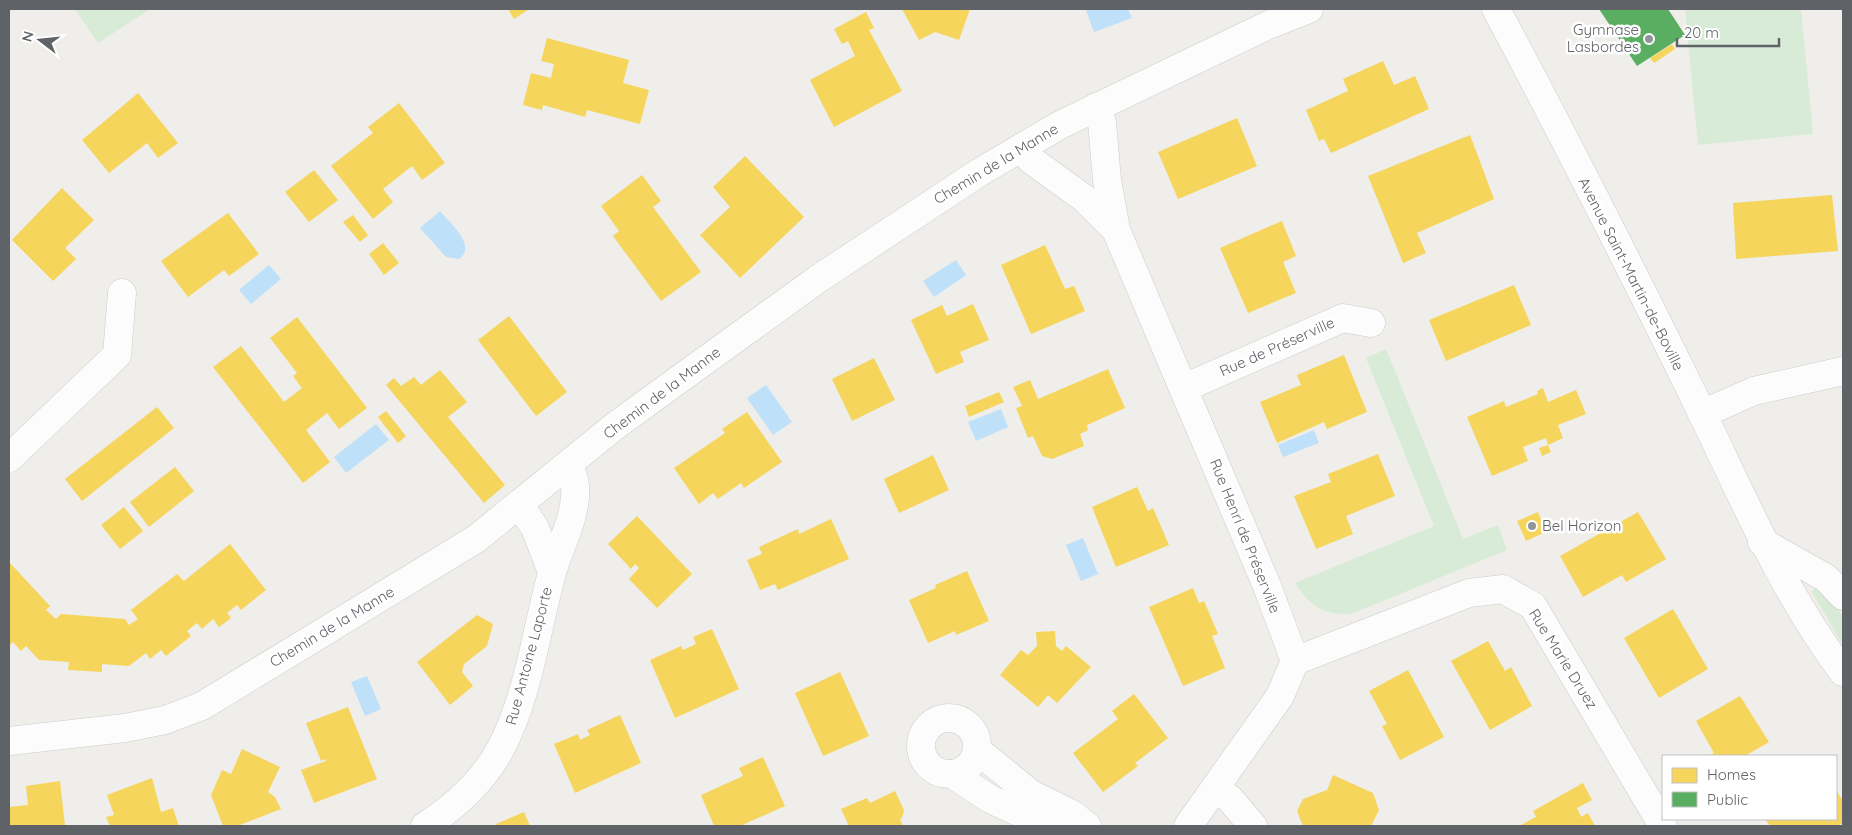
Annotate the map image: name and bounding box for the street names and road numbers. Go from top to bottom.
street label: Chemin de la Manne [930,119,1062,208]
street label: Avenue Saint-Martin-de-Boville [1574,174,1689,374]
street label: Rue de Préserville [1216,313,1337,380]
street label: Chemin de la Manne [599,342,724,443]
street label: Rue Henri de Préserville [1206,456,1285,616]
street label: Chemin de la Manne [266,582,398,671]
street label: Rue Antoine Laporte [501,585,556,727]
street label: Rue Marie Druez [1525,605,1602,712]

